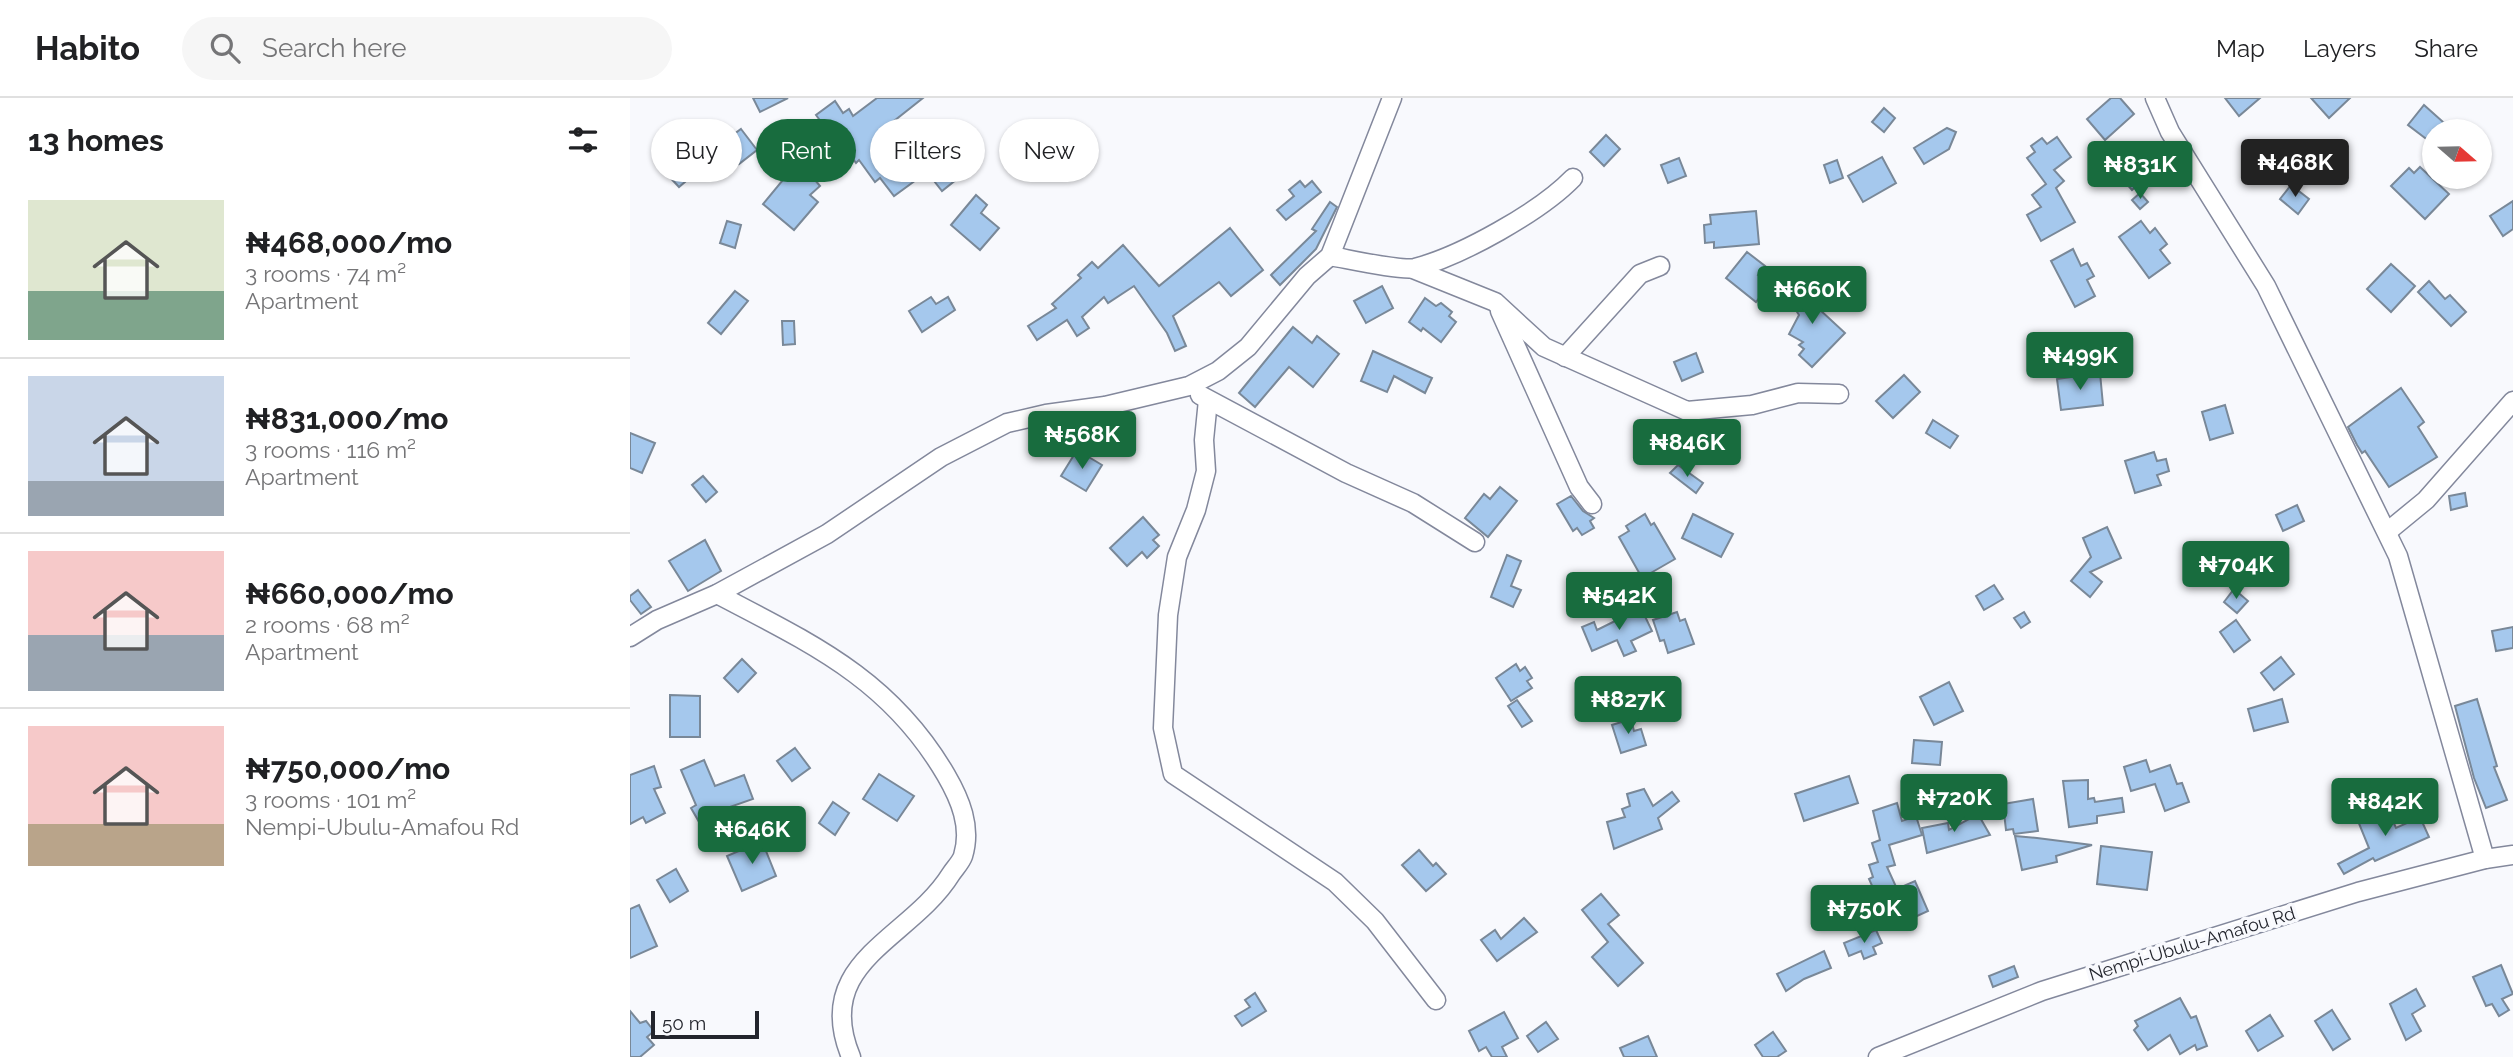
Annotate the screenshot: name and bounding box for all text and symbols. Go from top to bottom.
search box [182,17,672,80]
text: Habito [35,29,140,68]
icon: search [206,29,244,67]
text: Search here [262,33,406,63]
text: Map [2216,34,2265,63]
text: Layers [2303,34,2376,63]
text: Share [2414,34,2478,63]
chip: Buy [651,119,742,182]
chip: Rent [756,119,856,182]
chip: Filters [870,119,985,182]
chip: New [999,119,1099,182]
north arrow [2422,119,2492,189]
map controls [2422,119,2492,189]
icon: filters [564,121,602,159]
text: 13 homes [28,123,164,158]
pin: ₦468K [2246,140,2344,199]
pin: ₦831K [2091,141,2189,201]
text: ₦468K [2257,148,2333,175]
text: ₦831K [2103,150,2177,177]
text: ₦468,000/mo [245,225,452,260]
icon: home [84,228,168,312]
text: 3 rooms · 74 m² [245,260,406,287]
pin: ₦660K [1763,266,1861,326]
text: ₦660K [1773,275,1851,302]
text: Apartment [245,287,359,314]
pin: ₦499K [2031,332,2129,392]
text: ₦499K [2042,341,2118,368]
text: ₦831,000/mo [245,401,449,436]
icon: home [84,404,168,488]
pin: ₦568K [1033,412,1131,471]
text: ₦568K [1044,420,1120,447]
pin: ₦846K [1638,420,1736,479]
text: ₦846K [1649,428,1725,455]
text: 3 rooms · 116 m² [245,436,416,463]
text: Apartment [245,463,359,490]
pin: ₦704K [2187,542,2285,601]
text: ₦704K [2198,550,2274,577]
pin: ₦542K [1570,573,1668,632]
text: ₦660,000/mo [245,576,454,611]
icon: home [84,579,168,663]
text: ₦542K [1582,581,1656,608]
text: 2 rooms · 68 m² [245,611,410,638]
text: Apartment [245,638,359,665]
pin: ₦827K [1579,676,1677,736]
text: ₦827K [1591,685,1665,712]
text: ₦750,000/mo [245,751,450,786]
icon: home [84,754,168,838]
pin: ₦720K [1905,774,2003,834]
pin: ₦842K [2336,778,2434,838]
text: ₦720K [1916,783,1992,810]
text: 3 rooms · 101 m² [245,786,416,813]
text: ₦842K [2347,787,2423,814]
pin: ₦646K [703,806,801,866]
text: Nempi-Ubulu-Amafou Rd [245,813,519,840]
text: ₦646K [714,815,790,842]
pin: ₦750K [1815,886,1913,945]
text: ₦750K [1827,894,1901,921]
street label: Nempi-Ubulu-Amafou Rd [2086,902,2298,985]
scale bar [651,1008,760,1040]
text: 50 m [662,1012,706,1034]

